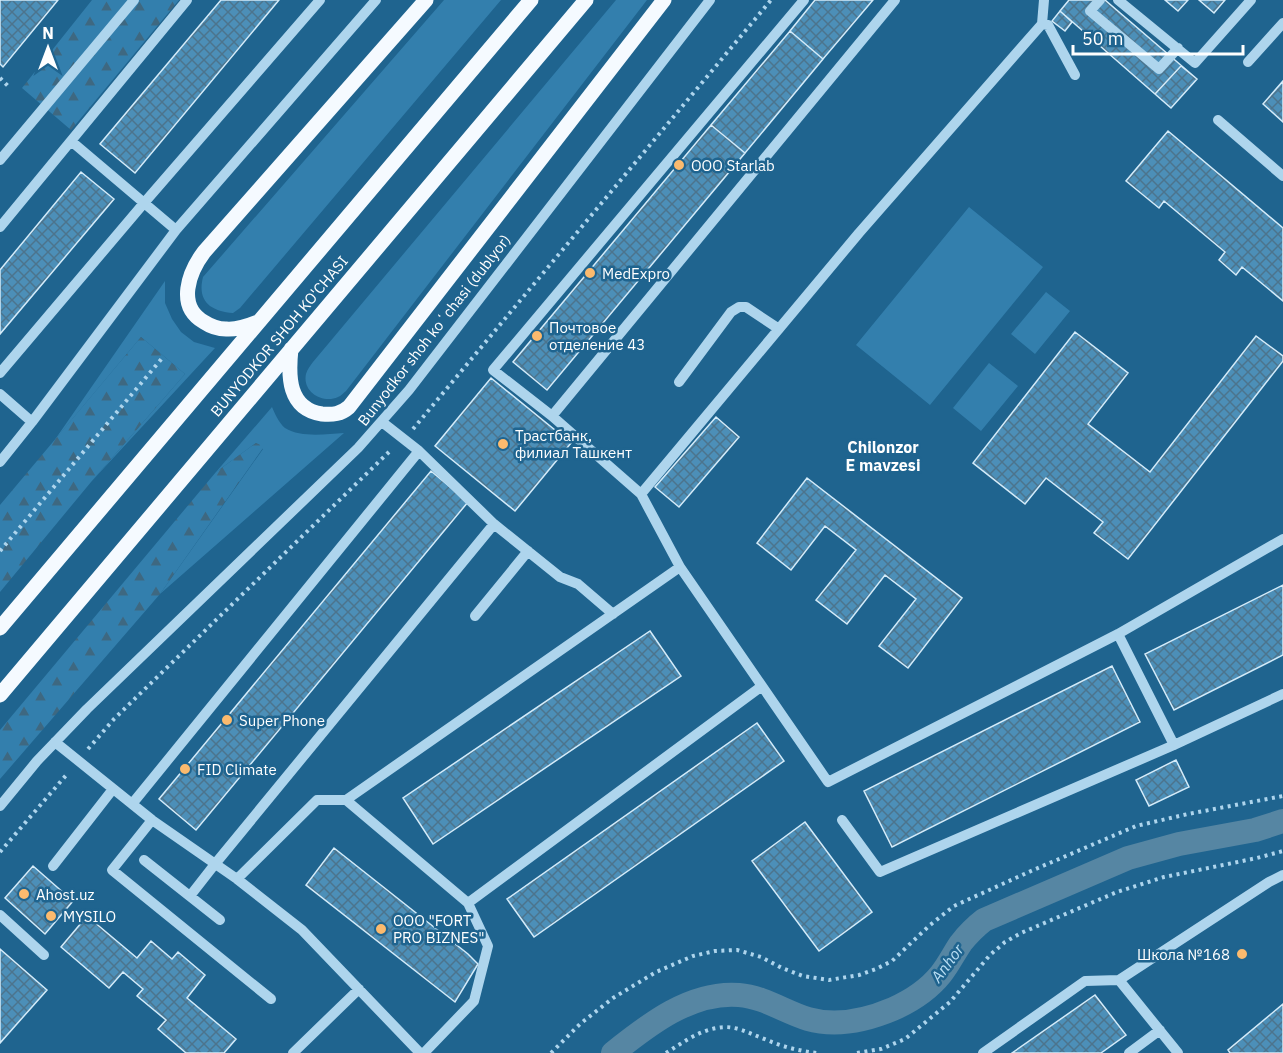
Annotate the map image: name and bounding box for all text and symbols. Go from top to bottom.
north arrow [18,18,78,78]
scale bar [1073,18,1242,56]
text: N [42,23,54,43]
text: 50 m [1082,27,1124,50]
place label: ООО Starlab [691,156,775,175]
marker: ООО Starlab [672,158,686,172]
street label: Bunyodkor shoh koʻchasi (dublyor) [353,231,515,429]
street label: BUNYODKOR SHOH KO'CHASI [206,252,352,420]
place label: MedExpro [602,264,670,283]
marker: MedExpro [583,266,597,280]
place label: Почтовое отделение 43 [549,318,645,354]
marker: Почтовое отделение 43 [530,329,544,343]
place label: Трастбанк, филиал Ташкент [515,426,632,462]
marker: Трастбанк, филиал Ташкент [496,437,510,451]
district label: Chilonzor E mavzesi [845,437,921,475]
place label: Super Phone [239,711,325,730]
marker: Super Phone [220,713,234,727]
place label: FID Climate [197,760,277,779]
marker: FID Climate [178,762,192,776]
place label: Ahost.uz [36,885,95,904]
marker: Ahost.uz [17,887,31,901]
place label: MYSILO [63,907,116,926]
marker: MYSILO [44,909,58,923]
place label: OOO "FORT PRO BIZNES" [393,911,485,947]
marker: OOO "FORT PRO BIZNES" [374,922,388,936]
water label: Anhor [926,939,969,987]
place label: Школа №168 [1137,945,1230,964]
marker: Школа №168 [1235,947,1249,961]

